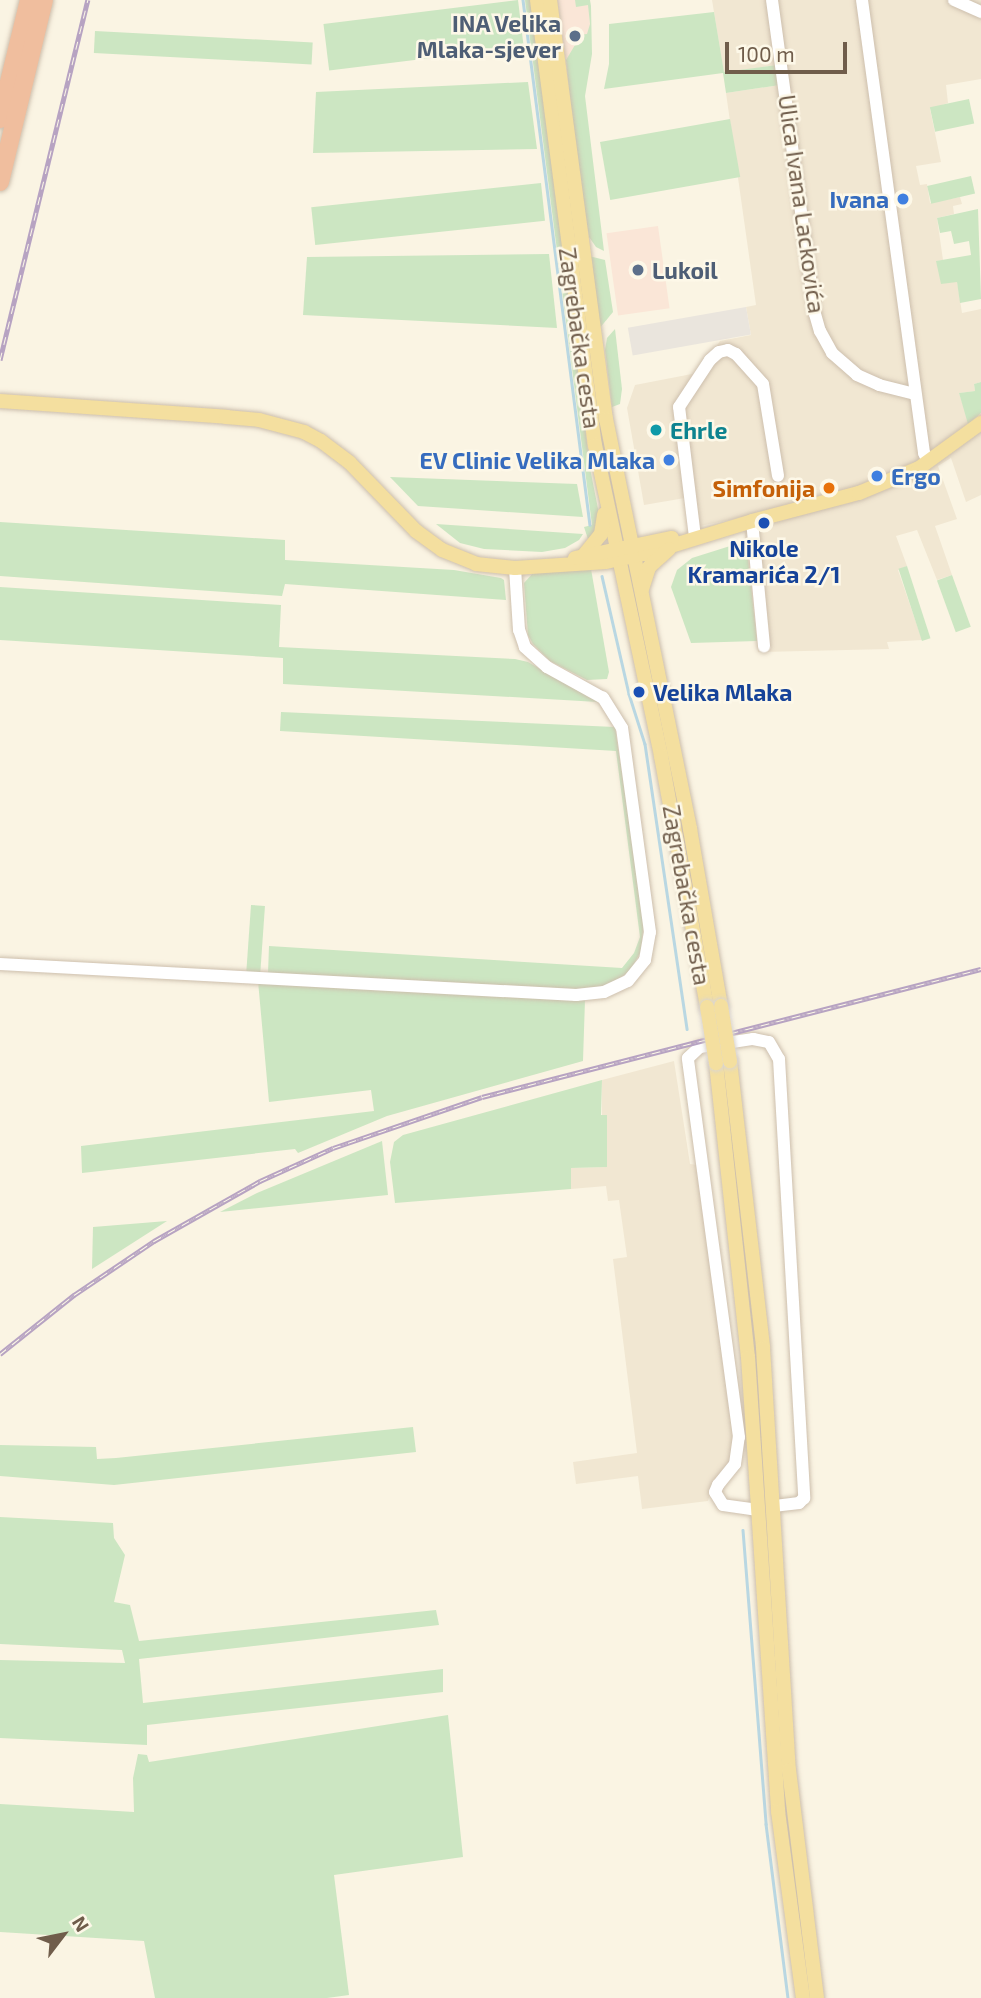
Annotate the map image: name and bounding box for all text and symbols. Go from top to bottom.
place label: INA Velika Mlaka-sjever [417,9,561,63]
marker: INA Velika Mlaka-sjever [567,28,583,44]
scale bar [729,28,852,72]
text: 100 m [738,41,795,66]
street label: Ulica Ivana Lackovića [773,93,831,315]
place label: Ivana [829,185,889,213]
marker: Ivana [895,191,911,207]
street label: Zagrebačka cesta [554,246,606,430]
place label: Lukoil [652,256,718,284]
marker: Lukoil [630,262,646,278]
place label: Ehrle [670,416,727,444]
marker: Ehrle [648,422,664,438]
place label: EV Clinic Velika Mlaka [418,446,655,474]
marker: EV Clinic Velika Mlaka [661,452,677,468]
place label: Ergo [891,462,941,490]
marker: Ergo [869,468,885,484]
place label: Simfonija [713,474,815,502]
marker: Simfonija [821,480,837,496]
marker: Nikole Kramarića 2/1 [756,515,772,531]
place label: Nikole Kramarića 2/1 [688,534,840,588]
place label: Velika Mlaka [653,678,792,706]
marker: Velika Mlaka [631,684,647,700]
street label: Zagrebačka cesta [658,803,716,987]
north arrow [28,1900,98,1970]
text: N [68,1912,95,1936]

